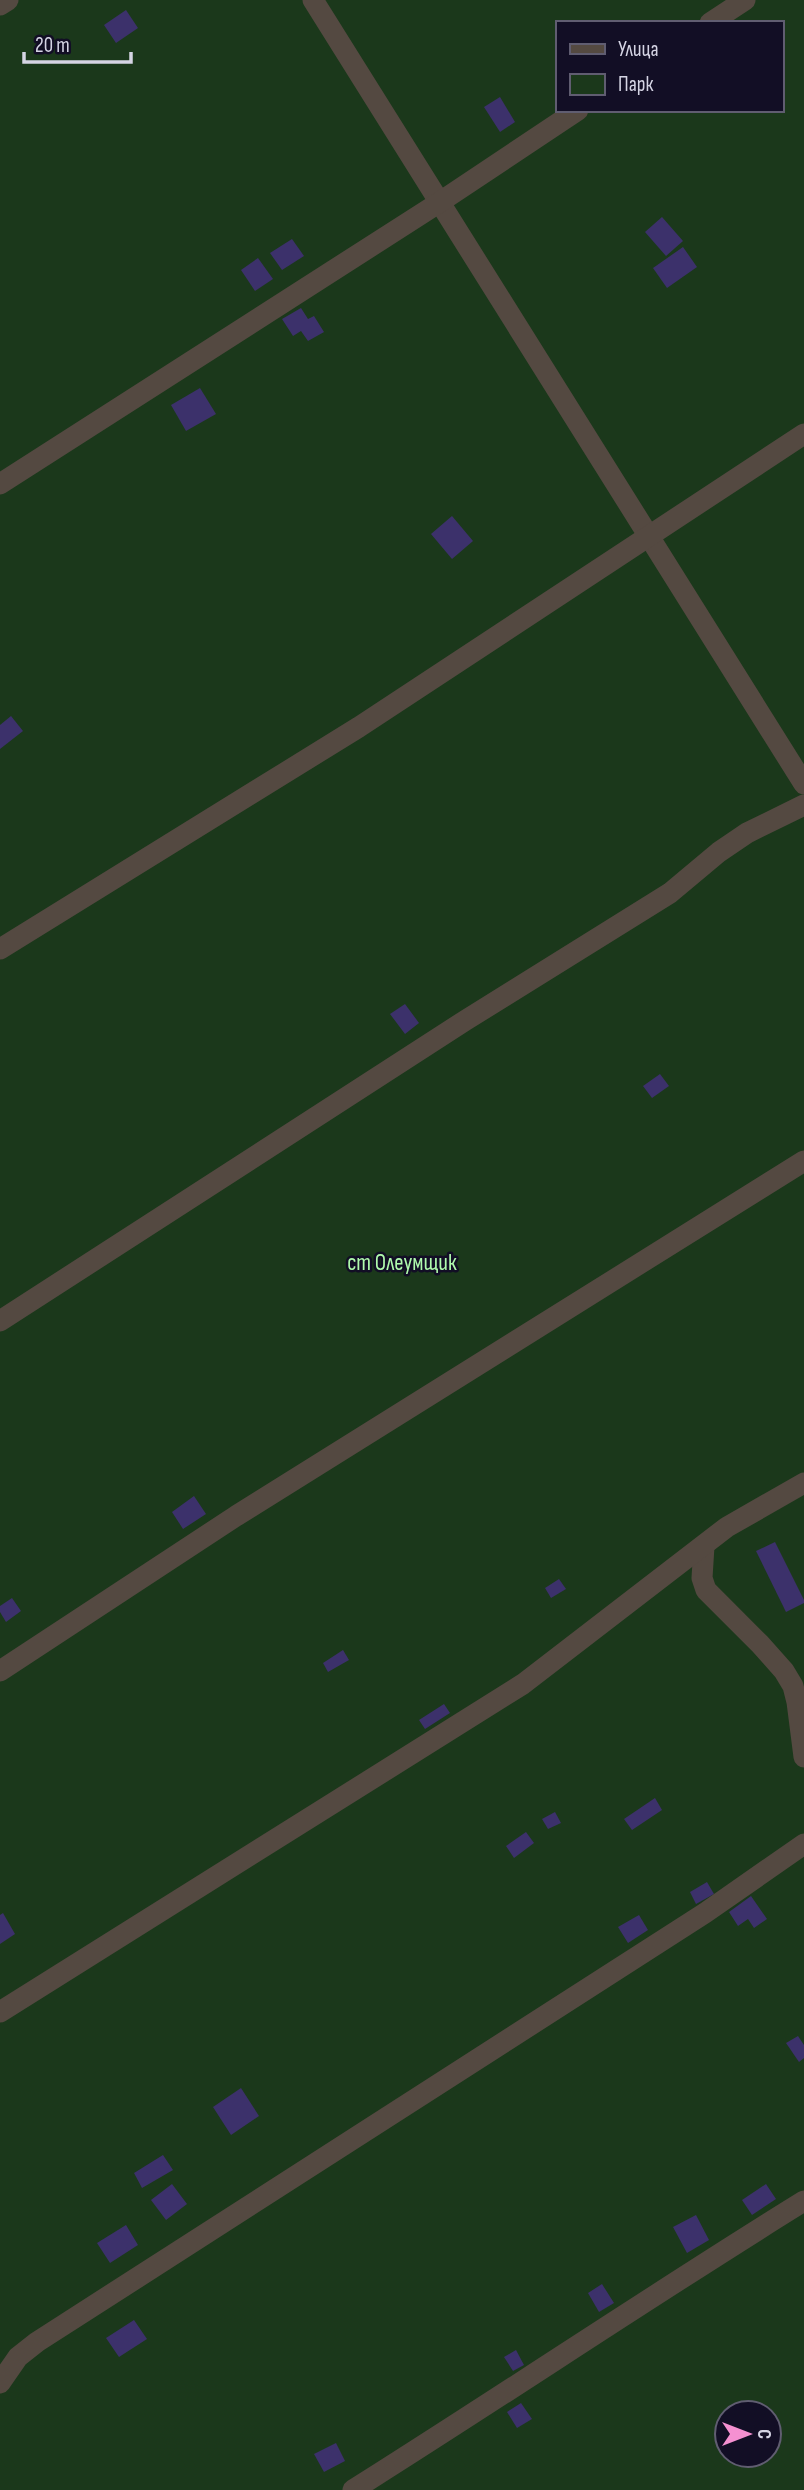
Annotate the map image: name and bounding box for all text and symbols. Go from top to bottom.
scale bar [24,21,131,65]
legend [556,21,783,112]
text: 20 m [35,33,70,58]
text: Улица [618,37,659,62]
text: Парк [618,72,653,97]
park label: ст Олеумщик [347,1249,457,1277]
north arrow [713,2399,783,2469]
text: С [752,2429,775,2439]

